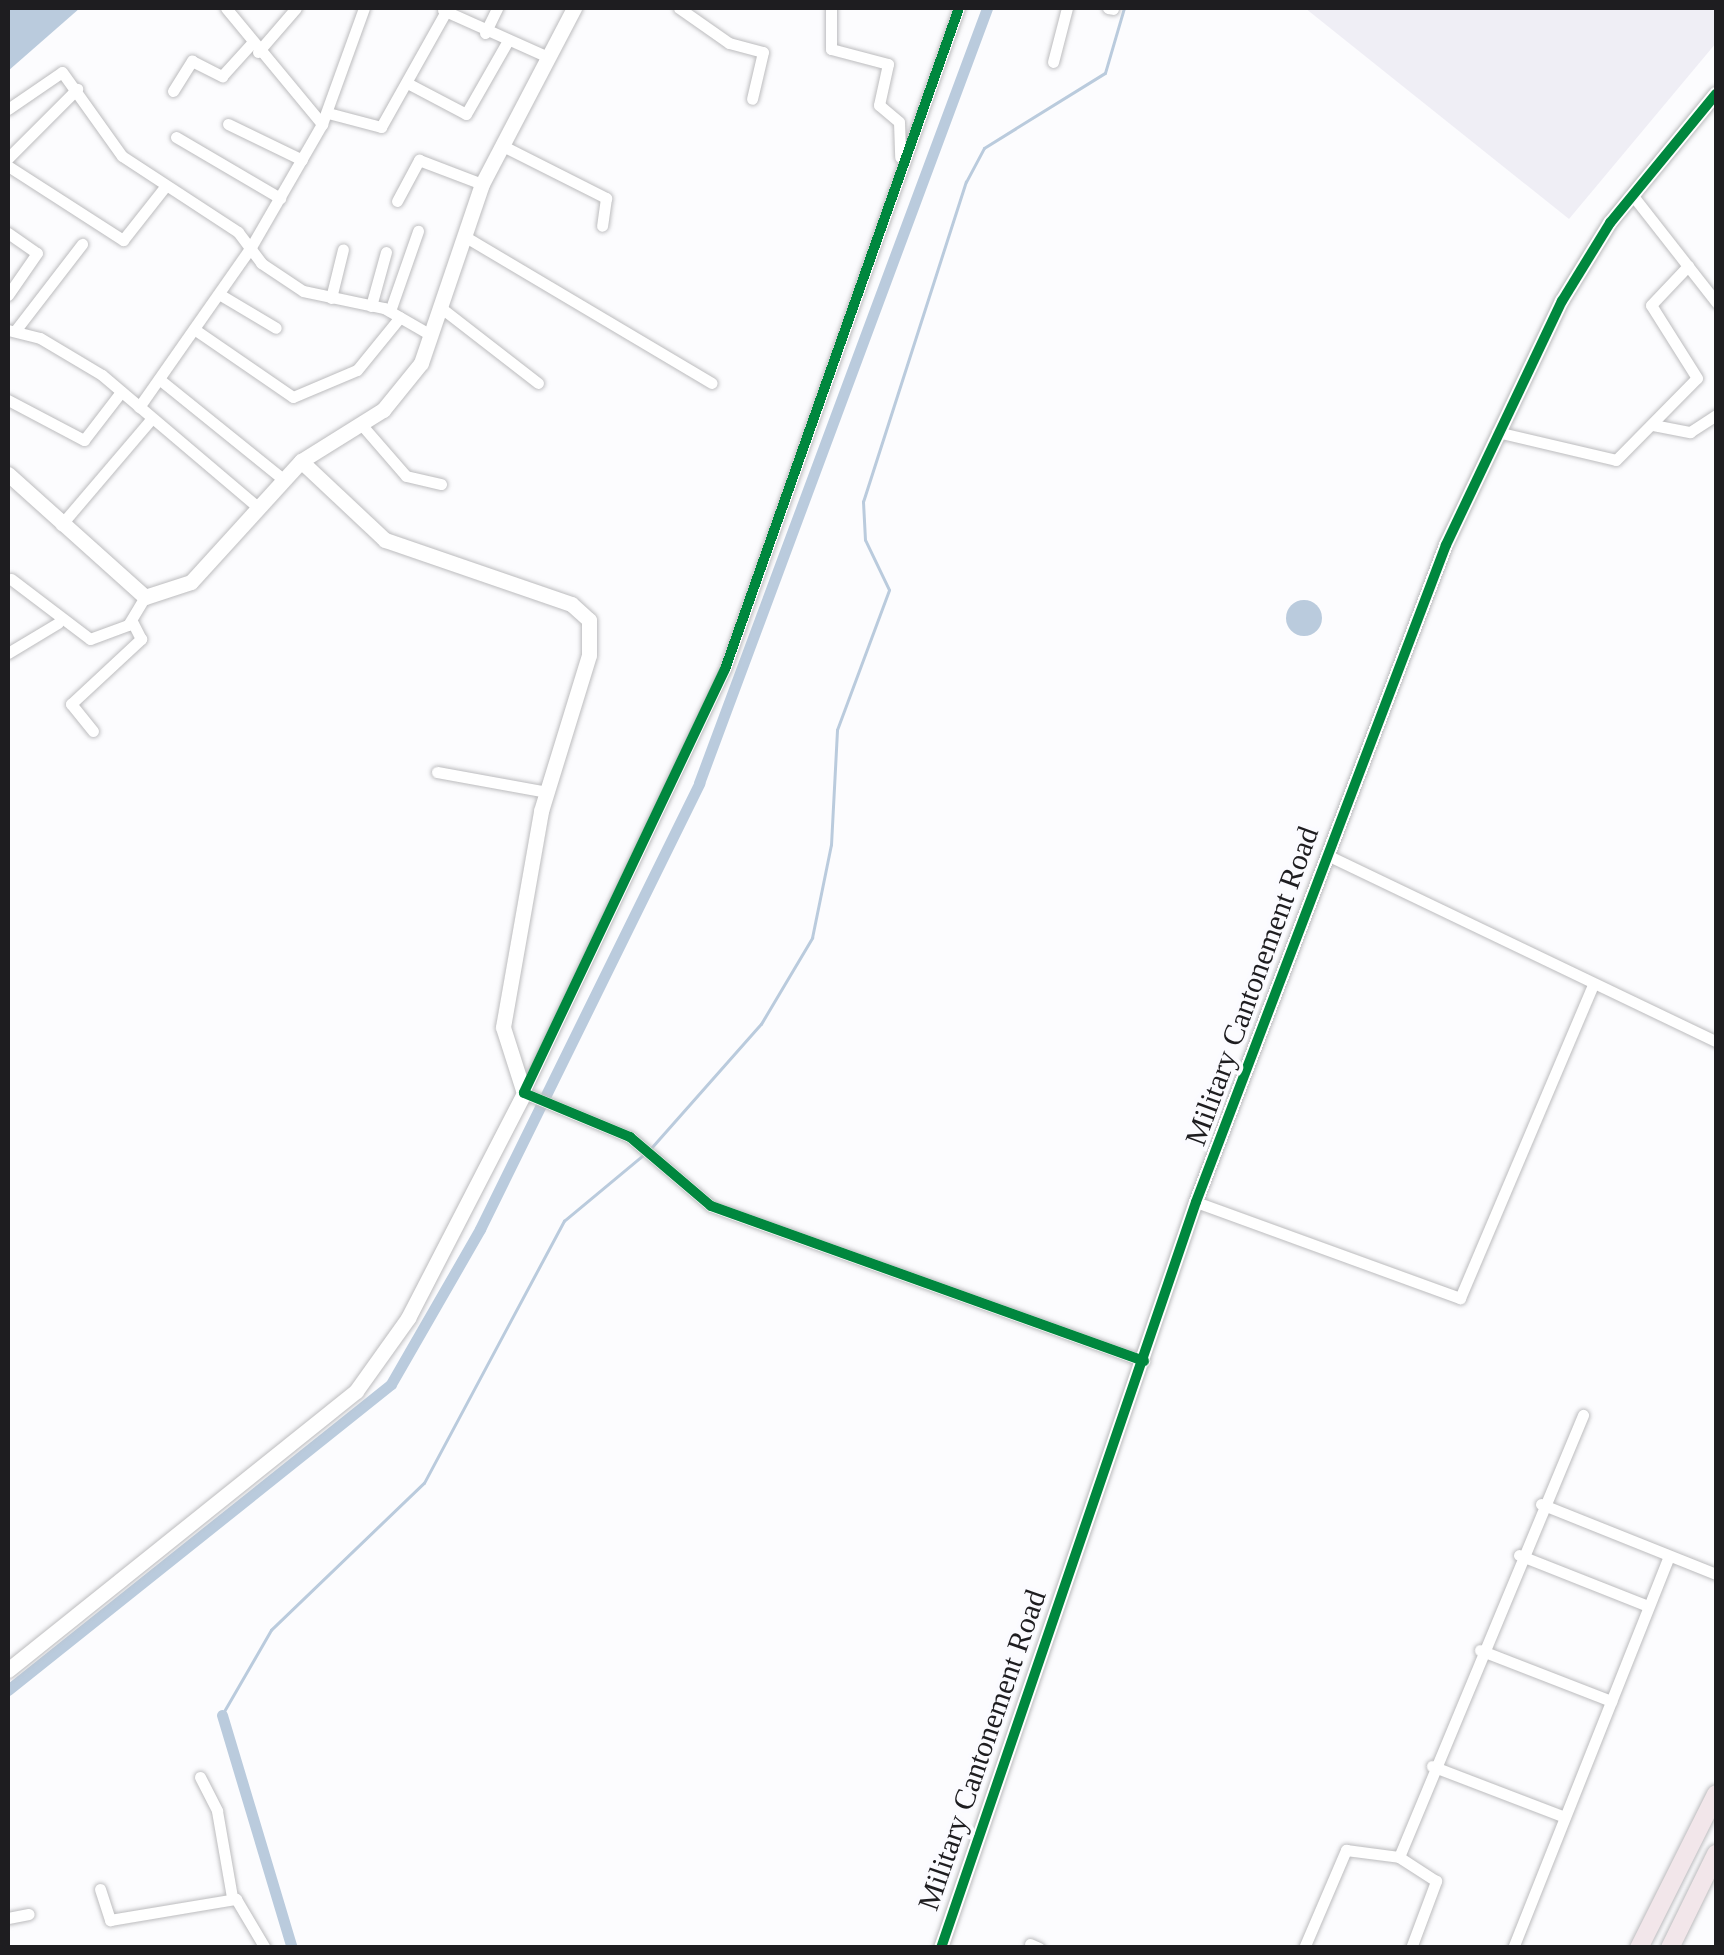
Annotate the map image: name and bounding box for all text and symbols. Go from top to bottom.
street label: Military Cantonement Road [1178,822,1326,1150]
street label: Military Cantonement Road [910,1585,1054,1915]

